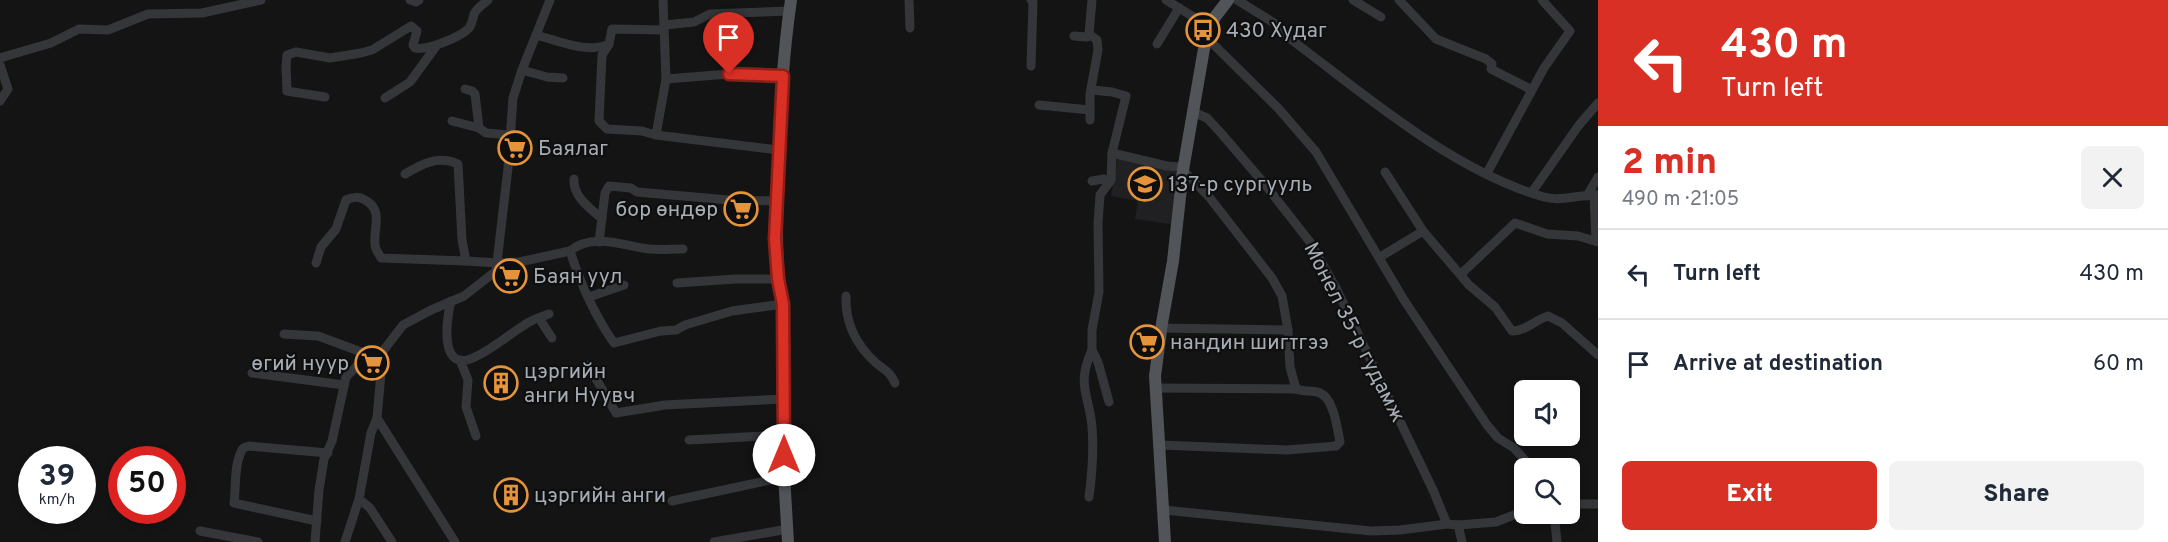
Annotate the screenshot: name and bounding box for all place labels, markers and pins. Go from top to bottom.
pin [703,12,754,74]
bus stop icon: 430 Худаг [1185,12,1221,48]
place label: 430 Худаг [1226,18,1327,45]
supermarket icon: Баялаг [497,130,533,166]
place label: Баялаг [538,136,608,163]
school or university icon: 137-р сургууль [1127,166,1163,202]
place label: 137-р сургууль [1168,172,1312,199]
supermarket icon: бор өндөр [723,191,759,227]
place label: бор өндөр [615,197,718,224]
supermarket icon: Баян уул [492,258,528,294]
place label: Баян уул [533,264,622,291]
supermarket icon: нандин шигтгээ [1129,324,1165,360]
place label: нандин шигтгээ [1170,330,1329,357]
supermarket icon: өгий нуур [354,345,390,381]
place label: өгий нуур [251,351,349,378]
place label: цэргийн анги Нуувч [524,359,635,410]
building icon: цэргийн анги Нуувч [483,365,519,401]
building icon: цэргийн анги [493,477,529,513]
place label: цэргийн анги [534,483,666,510]

